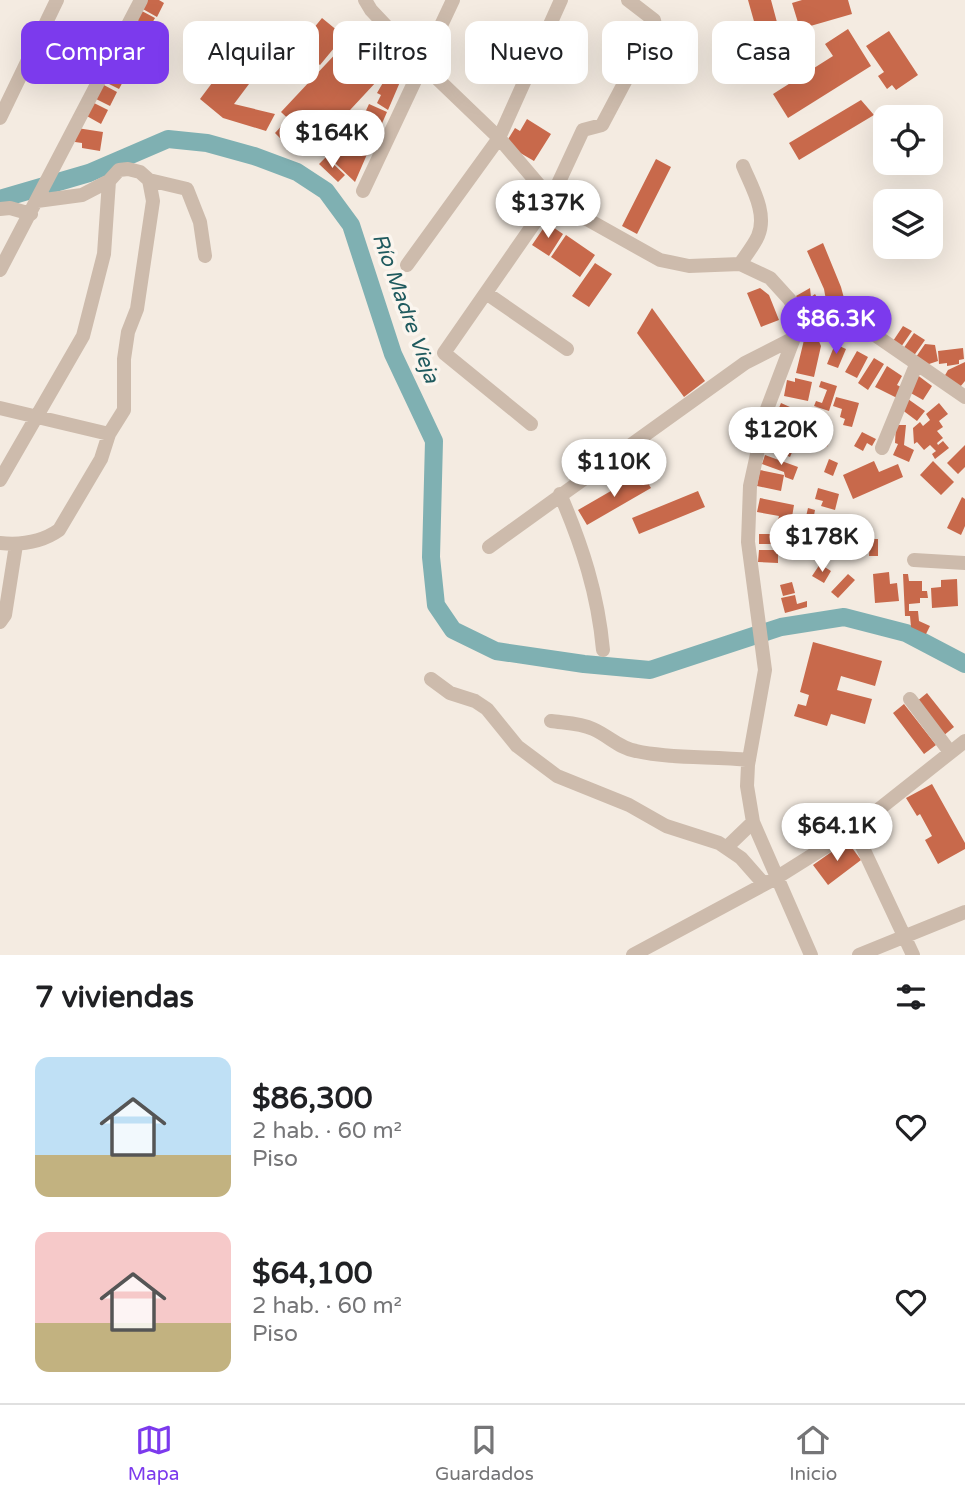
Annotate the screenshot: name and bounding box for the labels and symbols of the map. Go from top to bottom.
pin: $164K [283,110,381,170]
pin: $137K [499,180,597,240]
water label: Río Madre Vieja [367,230,445,388]
pin: $86.3K [779,296,893,356]
pin: $120K [732,407,830,467]
pin: $110K [565,440,663,499]
pin: $178K [773,514,871,574]
pin: $64.1K [780,804,894,863]

